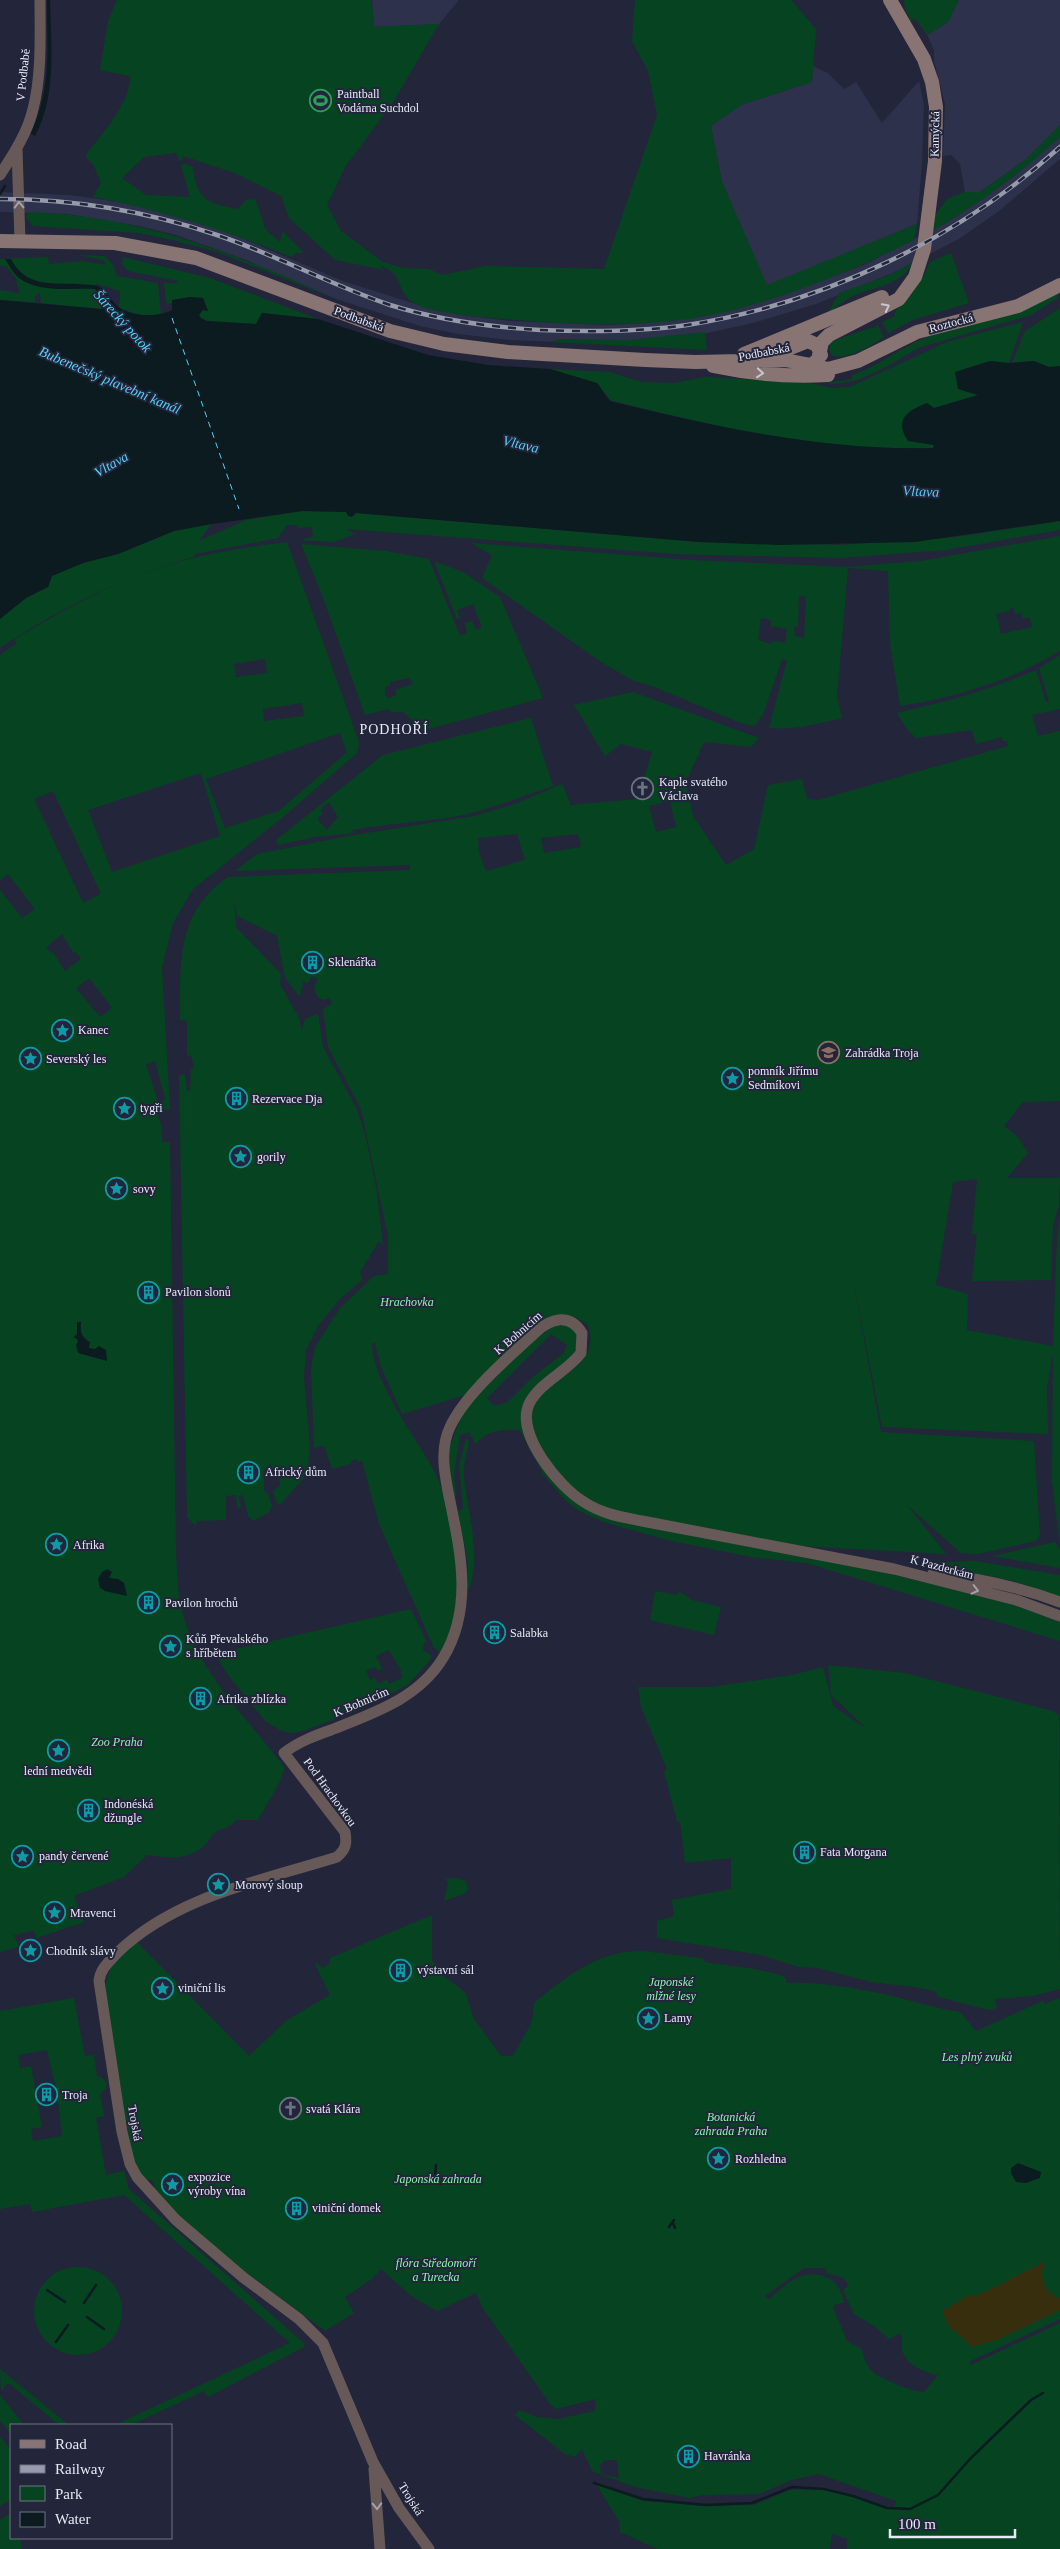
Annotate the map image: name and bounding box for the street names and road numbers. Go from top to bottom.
street label: V Podbabě [13,48,33,102]
street label: Kamýcká [928,110,942,157]
street label: Podbabská [332,304,386,335]
street label: Roztocká [927,310,975,336]
street label: Podbabská [737,340,792,364]
street label: K Bohnicím [491,1308,545,1358]
street label: K Pazderkám [909,1552,976,1582]
street label: K Bohnicím [331,1684,392,1720]
street label: Pod Hrachovkou [301,1755,359,1829]
street label: Trojská [125,2104,145,2143]
street label: Trojská [395,2480,427,2519]

